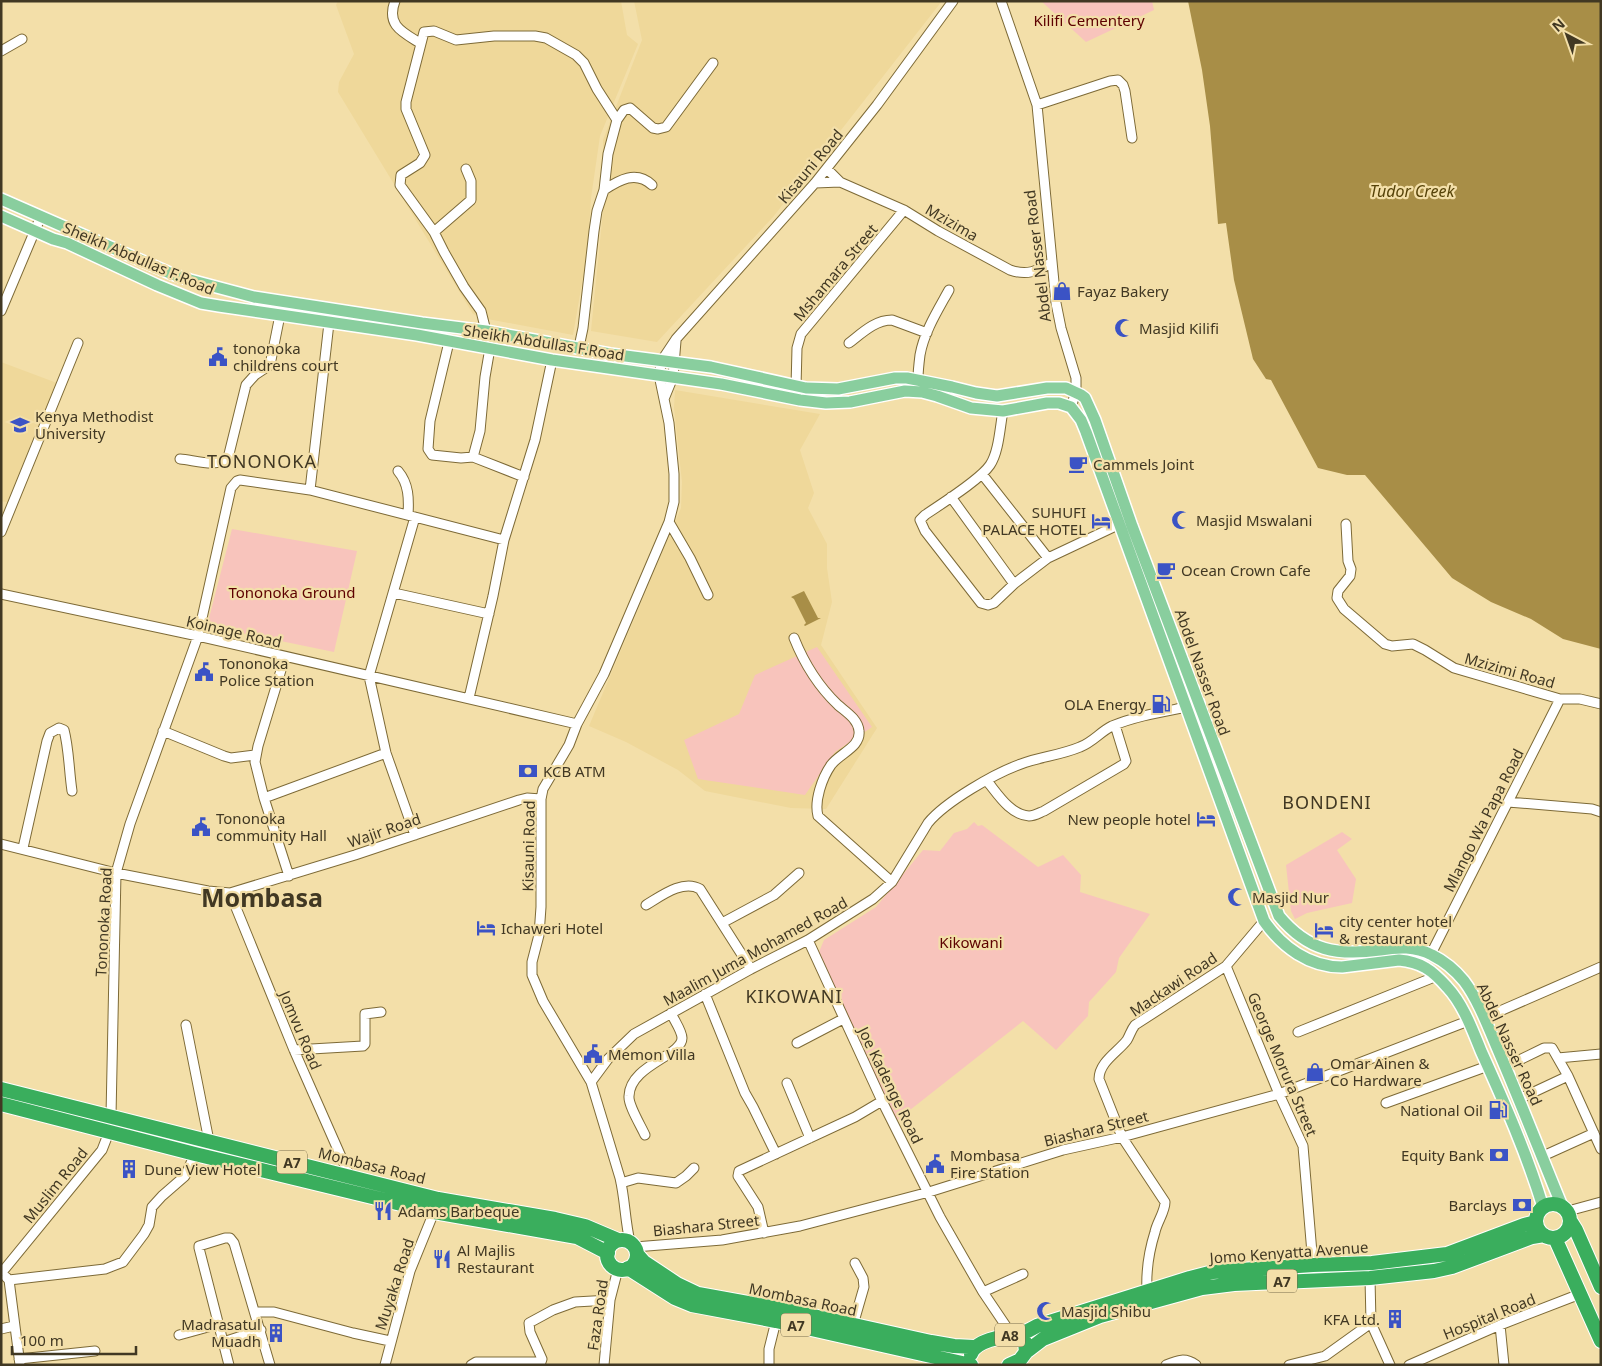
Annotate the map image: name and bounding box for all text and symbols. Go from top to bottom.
park label: Kilifi Cementery [1033,10,1145,30]
north arrow [1542,10,1592,60]
text: N [1548,14,1569,36]
street label: Kisauni Road [773,125,847,207]
water label: Tudor Creek [1370,180,1455,202]
street label: Abdel Nasser Road [1019,189,1055,323]
street label: Mzizima [922,199,982,245]
street label: Sheikh Abdullas F.Road [60,217,218,299]
street label: Mshamara Street [788,219,882,325]
shop icon: Fayaz Bakery [1051,280,1073,302]
place label: Fayaz Bakery [1077,281,1169,301]
mosque icon: Masjid Kilifi [1113,317,1135,339]
place label: Masjid Kilifi [1139,318,1219,338]
street label: Sheikh Abdullas F.Road [462,319,626,365]
place label: tononoka childrens court [233,338,339,375]
public building icon: tononoka childrens court [207,346,229,368]
place label: Kenya Methodist University [35,406,154,443]
school or university icon: Kenya Methodist University [9,414,31,436]
district label: TONONOKA [207,449,317,473]
cafe icon: Cammels Joint [1067,453,1089,475]
place label: Cammels Joint [1093,454,1195,474]
place label: SUHUFI PALACE HOTEL [982,502,1086,539]
mosque icon: Masjid Mswalani [1170,509,1192,531]
hotel icon: SUHUFI PALACE HOTEL [1090,510,1112,532]
place label: Masjid Mswalani [1196,510,1313,530]
cafe icon: Ocean Crown Cafe [1155,559,1177,581]
place label: Ocean Crown Cafe [1181,560,1311,580]
park label: Tononoka Ground [228,582,356,602]
street label: Abdel Nasser Road [1171,606,1235,738]
street label: Koinage Road [184,610,284,652]
street label: Mzizimi Road [1462,648,1558,692]
place label: Tononoka Police Station [219,653,314,690]
public building icon: Tononoka Police Station [193,661,215,683]
fuel station icon: OLA Energy [1150,693,1172,715]
place label: OLA Energy [1064,694,1146,714]
street label: Mlango Wa Papa Road [1438,745,1528,895]
bank icon: KCB ATM [517,760,539,782]
place label: KCB ATM [543,761,606,781]
district label: BONDENI [1282,790,1372,814]
street label: Kisauni Road [517,800,539,892]
place label: Tononoka community Hall [216,808,327,845]
street label: Wajir Road [345,808,423,852]
hotel icon: New people hotel [1195,808,1217,830]
place label: New people hotel [1067,809,1191,829]
public building icon: Tononoka community Hall [190,816,212,838]
street label: Tononoka Road [90,867,116,977]
district label: Mombasa [201,880,323,914]
mosque icon: Masjid Nur [1226,886,1248,908]
place label: Masjid Nur [1252,887,1329,907]
street label: Maalim Juma Mohamed Road [659,892,851,1010]
place label: city center hotel & restaurant [1339,911,1452,948]
hotel icon: Ichaweri Hotel [475,917,497,939]
place label: Ichaweri Hotel [501,918,603,938]
hotel icon: city center hotel & restaurant [1313,919,1335,941]
park label: Kikowani [939,932,1003,952]
street label: Mackawi Road [1125,947,1221,1021]
street label: Abdel Nasser Road [1473,979,1547,1109]
district label: KIKOWANI [745,984,843,1008]
street label: Jomvu Road [275,986,327,1073]
street label: George Morura Street [1244,989,1323,1139]
street label: Joe Kadenge Road [853,1021,928,1147]
public building icon: Memon Villa [582,1043,604,1065]
place label: Memon Villa [608,1044,695,1064]
place label: Omar Ainen & Co Hardware [1330,1053,1430,1090]
shop icon: Omar Ainen & Co Hardware [1304,1061,1326,1083]
fuel station icon: National Oil [1487,1099,1509,1121]
place label: National Oil [1400,1100,1483,1120]
street label: Biashara Street [1042,1105,1151,1151]
street label: Mombasa Road [316,1142,428,1188]
street label: Muslim Road [18,1143,92,1227]
bank icon: Equity Bank [1488,1144,1510,1166]
place label: Mombasa Fire Station [950,1145,1030,1182]
place label: Equity Bank [1401,1145,1484,1165]
road number: A7 [277,1150,307,1174]
public building icon: Mombasa Fire Station [924,1153,946,1175]
building icon: Dune View Hotel [118,1158,140,1180]
place label: Dune View Hotel [144,1159,261,1179]
bank icon: Barclays [1511,1194,1533,1216]
place label: Barclays [1449,1195,1507,1215]
restaurant icon: Adams Barbeque [372,1200,394,1222]
place label: Adams Barbeque [398,1201,519,1221]
street label: Biashara Street [652,1209,761,1241]
street label: Muyaka Road [370,1236,418,1332]
street label: Jomo Kenyatta Avenue [1207,1236,1369,1268]
place label: Al Majlis Restaurant [457,1240,535,1277]
restaurant icon: Al Majlis Restaurant [431,1248,453,1270]
road number: A7 [1267,1270,1297,1292]
street label: Faza Road [582,1278,612,1352]
street label: Mombasa Road [747,1278,859,1320]
street label: Hospital Road [1440,1288,1538,1344]
mosque icon: Masjid Shibu [1035,1300,1057,1322]
place label: Masjid Shibu [1061,1301,1151,1321]
building icon: KFA Ltd. [1384,1308,1406,1330]
place label: KFA Ltd. [1323,1309,1380,1329]
place label: Madrasatul Muadh [181,1314,261,1351]
road number: A7 [781,1314,811,1336]
building icon: Madrasatul Muadh [265,1322,287,1344]
scale bar [12,1324,136,1356]
road number: A8 [995,1324,1025,1346]
text: 100 m [20,1330,64,1350]

